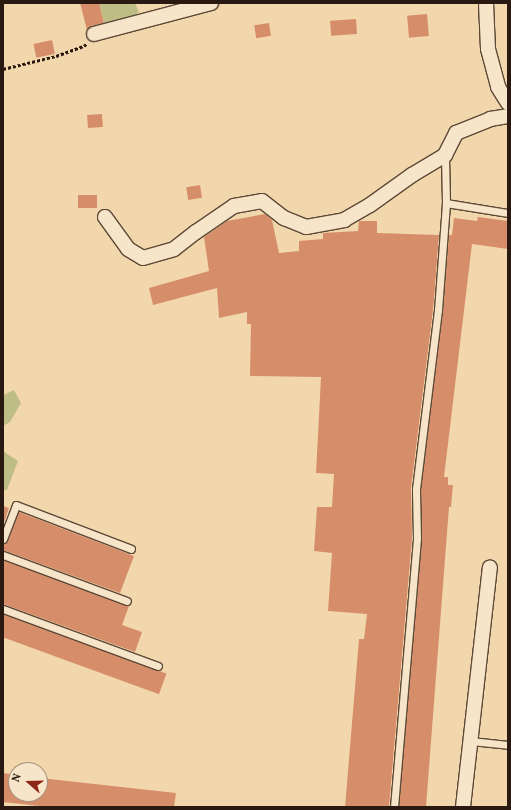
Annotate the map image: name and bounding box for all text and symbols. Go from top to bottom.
north arrow [8,762,48,802]
text: N [9,772,26,784]

